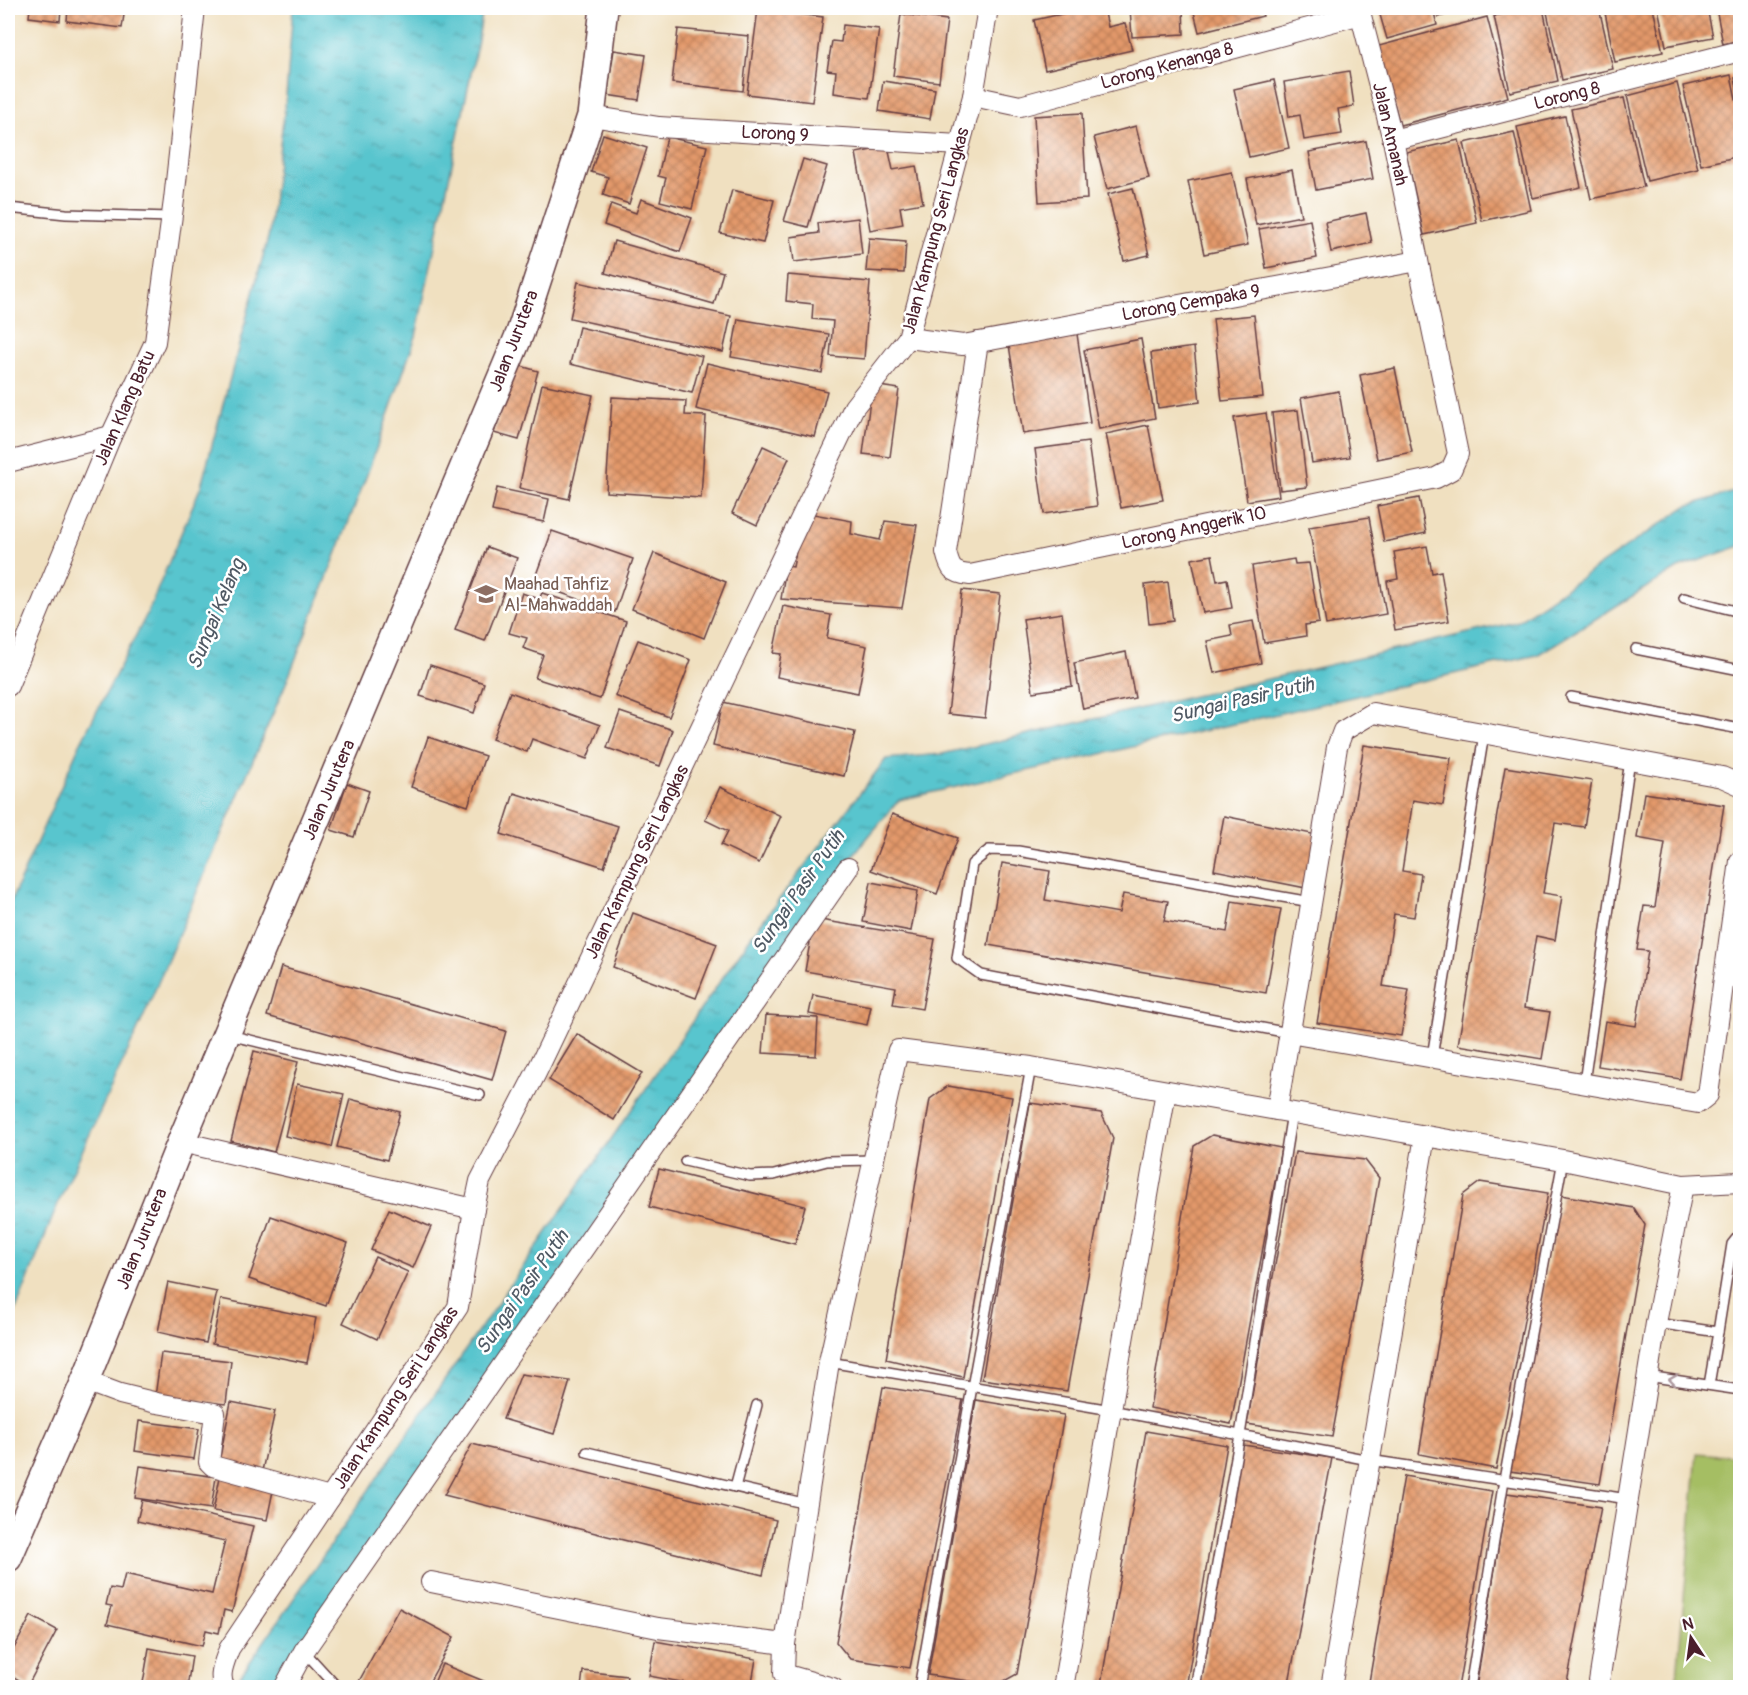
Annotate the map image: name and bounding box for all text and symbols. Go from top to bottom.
street label: Lorong Kenanga 8 [1098,37,1236,95]
street label: Lorong 8 [1531,77,1603,115]
street label: Jalan Amanah [1367,80,1413,188]
street label: Lorong 9 [741,121,809,147]
street label: Jalan Kampung Seri Langkas [897,125,975,337]
street label: Lorong Cempaka 9 [1120,279,1262,327]
street label: Jalan Jurutera [484,287,544,395]
street label: Jalan Klang Batu [89,347,161,469]
street label: Lorong Anggerik 10 [1119,501,1269,555]
water label: Sungai Kelang [182,553,251,673]
place label: Maahad Tahfiz Al-Mahwaddah [504,573,612,617]
school or university icon: Maahad Tahfiz Al-Mahwaddah [473,581,499,607]
water label: Sungai Pasir Putih [1168,671,1317,729]
street label: Jalan Jurutera [297,736,361,844]
street label: Jalan Kampung Seri Langkas [580,761,694,963]
water label: Sungai Pasir Putih [746,824,851,959]
street label: Jalan Jurutera [111,1185,173,1293]
water label: Sungai Pasir Putih [470,1224,575,1359]
street label: Jalan Kampung Seri Langkas [328,1302,464,1494]
one-way arrow [1668,1375,1678,1387]
north arrow [1661,1608,1721,1668]
text: N [1680,1613,1696,1635]

